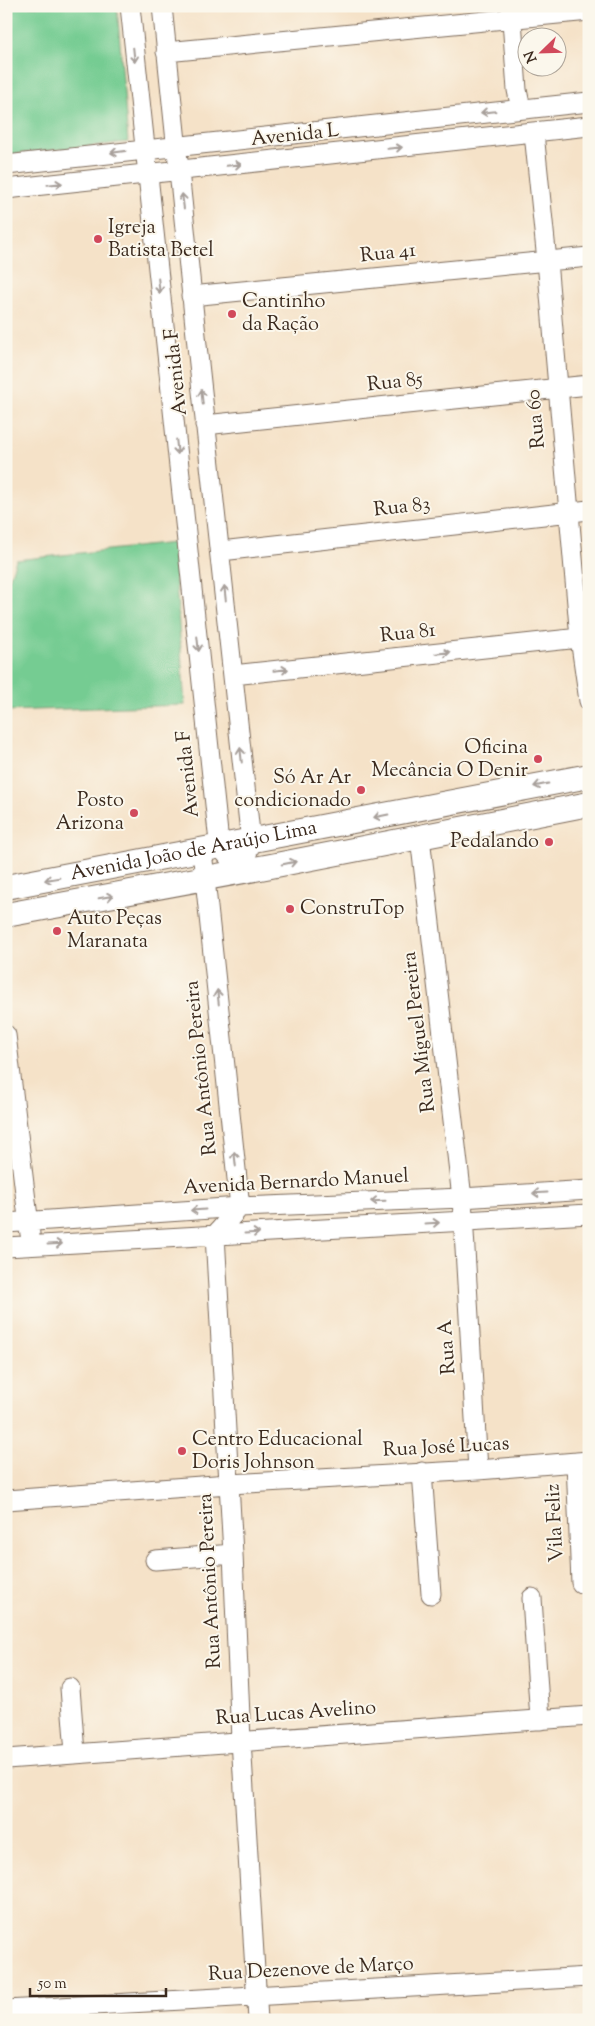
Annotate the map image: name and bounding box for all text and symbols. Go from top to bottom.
north arrow [518,28,568,78]
one-way arrow [130,46,139,62]
text: N [520,47,543,65]
one-way arrow [480,107,496,117]
street label: Avenida L [249,117,341,155]
one-way arrow [387,143,403,153]
one-way arrow [110,147,126,157]
one-way arrow [225,160,241,170]
one-way arrow [46,179,62,189]
one-way arrow [178,193,188,209]
place label: Igreja Batista Betel [108,214,214,266]
marker: Igreja Batista Betel [92,233,104,245]
street label: Rua 41 [359,237,417,271]
one-way arrow [154,278,164,294]
place label: Cantinho da Ração [242,288,326,340]
marker: Cantinho da Ração [226,308,238,320]
street label: Avenida F [158,327,196,417]
street label: Rua 85 [366,366,424,400]
street label: Rua 60 [520,388,554,450]
one-way arrow [197,389,207,405]
one-way arrow [172,439,181,455]
street label: Rua 83 [372,491,432,525]
one-way arrow [220,586,230,602]
street label: Rua 81 [379,617,437,651]
one-way arrow [193,636,202,652]
one-way arrow [434,648,450,657]
one-way arrow [273,665,289,675]
street label: Avenida F [170,729,208,819]
place label: Oficina Mecância O Denir [371,734,528,786]
one-way arrow [236,747,246,763]
marker: Oficina Mecância O Denir [532,753,544,765]
place label: Só Ar Ar condicionado [234,764,351,816]
one-way arrow [533,781,549,791]
marker: Só Ar Ar condicionado [355,784,367,796]
place label: Posto Arizona [55,787,124,839]
marker: Posto Arizona [128,807,140,819]
one-way arrow [374,812,390,822]
street label: Avenida João de Araújo Lima [68,814,319,889]
place label: Pedalando [450,828,539,857]
marker: Pedalando [543,836,555,848]
one-way arrow [281,857,297,867]
one-way arrow [44,874,60,884]
one-way arrow [98,891,114,901]
place label: ConstruTop [300,895,404,924]
marker: ConstruTop [284,903,296,915]
place label: Auto Peças Maranata [67,905,162,957]
marker: Auto Peças Maranata [51,925,63,937]
street label: Rua Miguel Pereira [396,950,444,1114]
street label: Rua Antônio Pereira [178,979,226,1157]
one-way arrow [213,990,222,1006]
one-way arrow [230,1151,240,1167]
street label: Avenida Bernardo Manuel [182,1163,410,1203]
one-way arrow [532,1189,548,1198]
one-way arrow [370,1197,386,1206]
one-way arrow [190,1206,206,1215]
one-way arrow [424,1219,440,1228]
one-way arrow [244,1228,260,1237]
one-way arrow [47,1239,63,1248]
street label: Rua A [432,1319,464,1375]
place label: Centro Educacional Doris Johnson [192,1426,363,1478]
street label: Rua José Lucas [382,1430,510,1466]
marker: Centro Educacional Doris Johnson [176,1445,188,1457]
street label: Vila Feliz [539,1483,573,1563]
street label: Rua Antônio Pereira [192,1492,230,1670]
street label: Rua Lucas Avelino [215,1694,377,1734]
street label: Rua Dezenove de Março [208,1950,415,1990]
scale bar [30,1966,166,1998]
text: 50 m [37,1974,67,1995]

